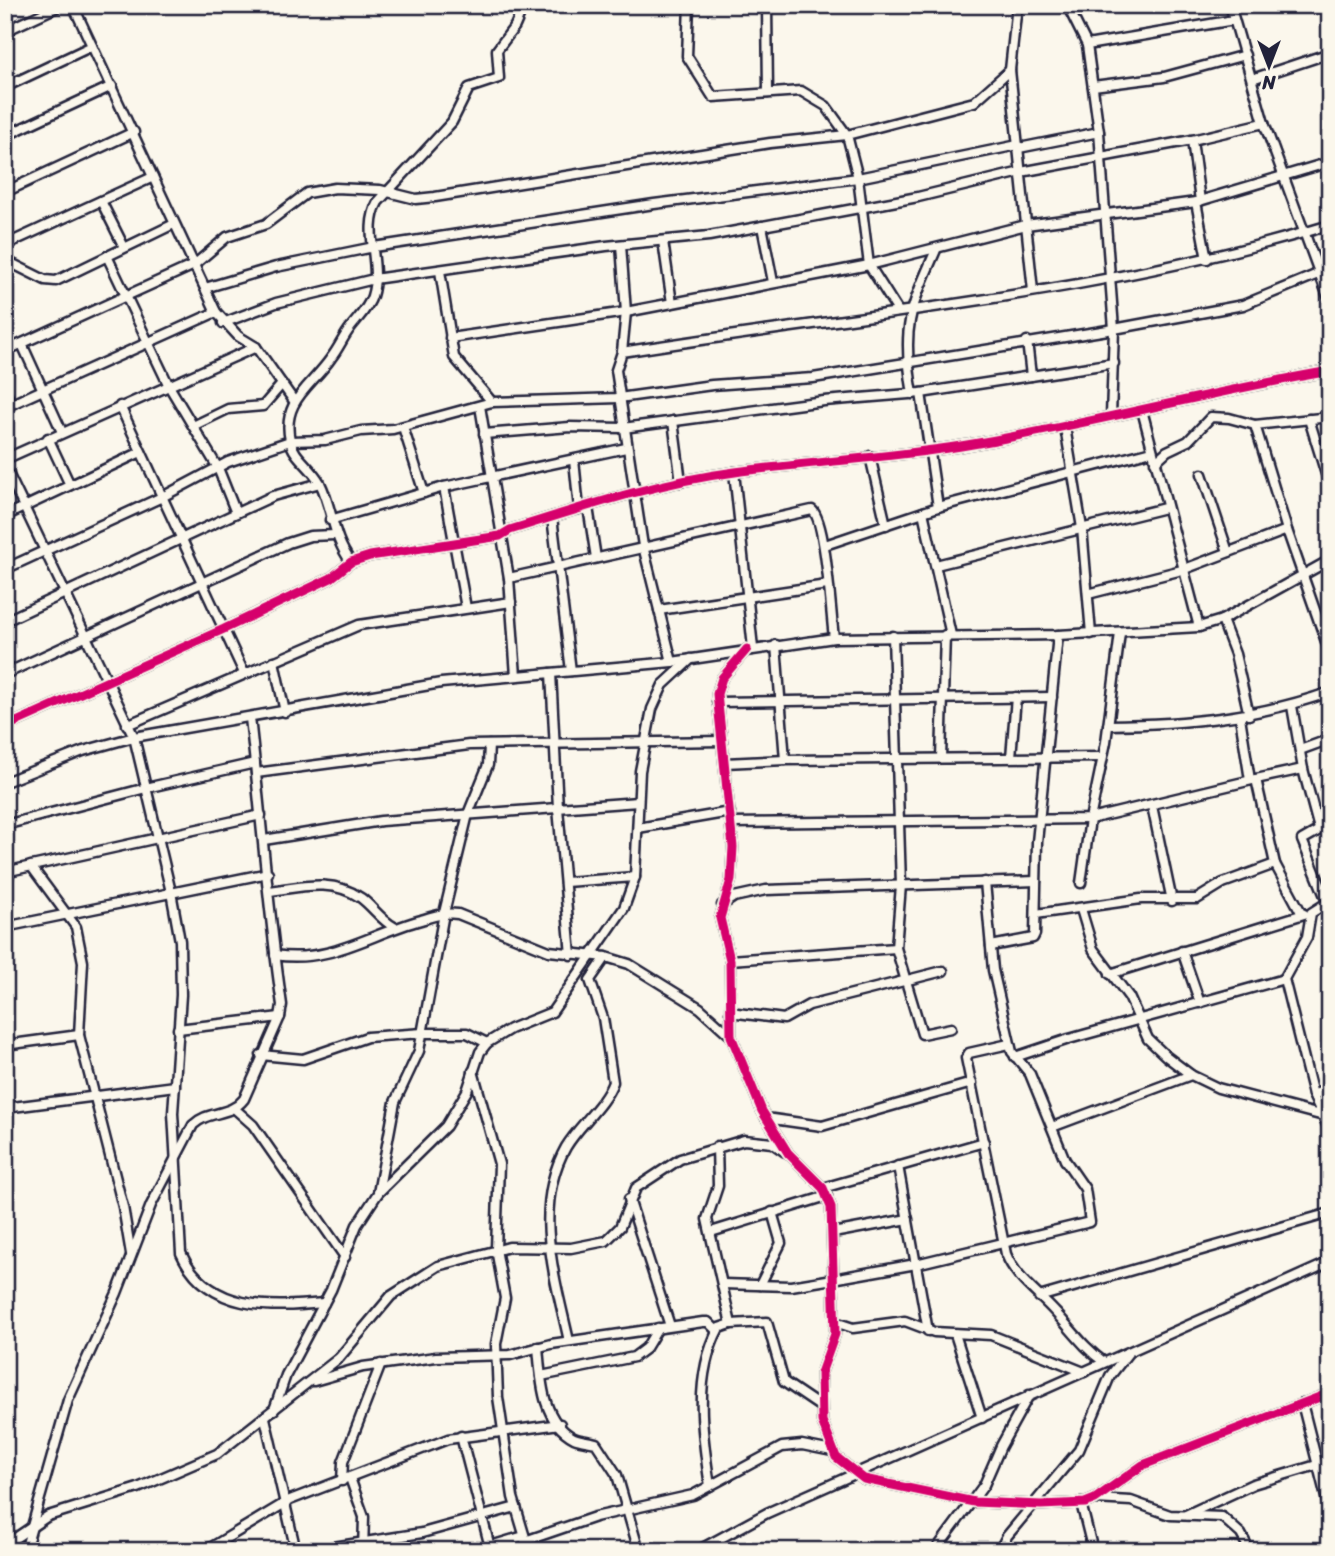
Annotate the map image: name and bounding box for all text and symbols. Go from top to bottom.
north arrow [1234,32,1304,102]
text: N [1262,66,1277,99]

